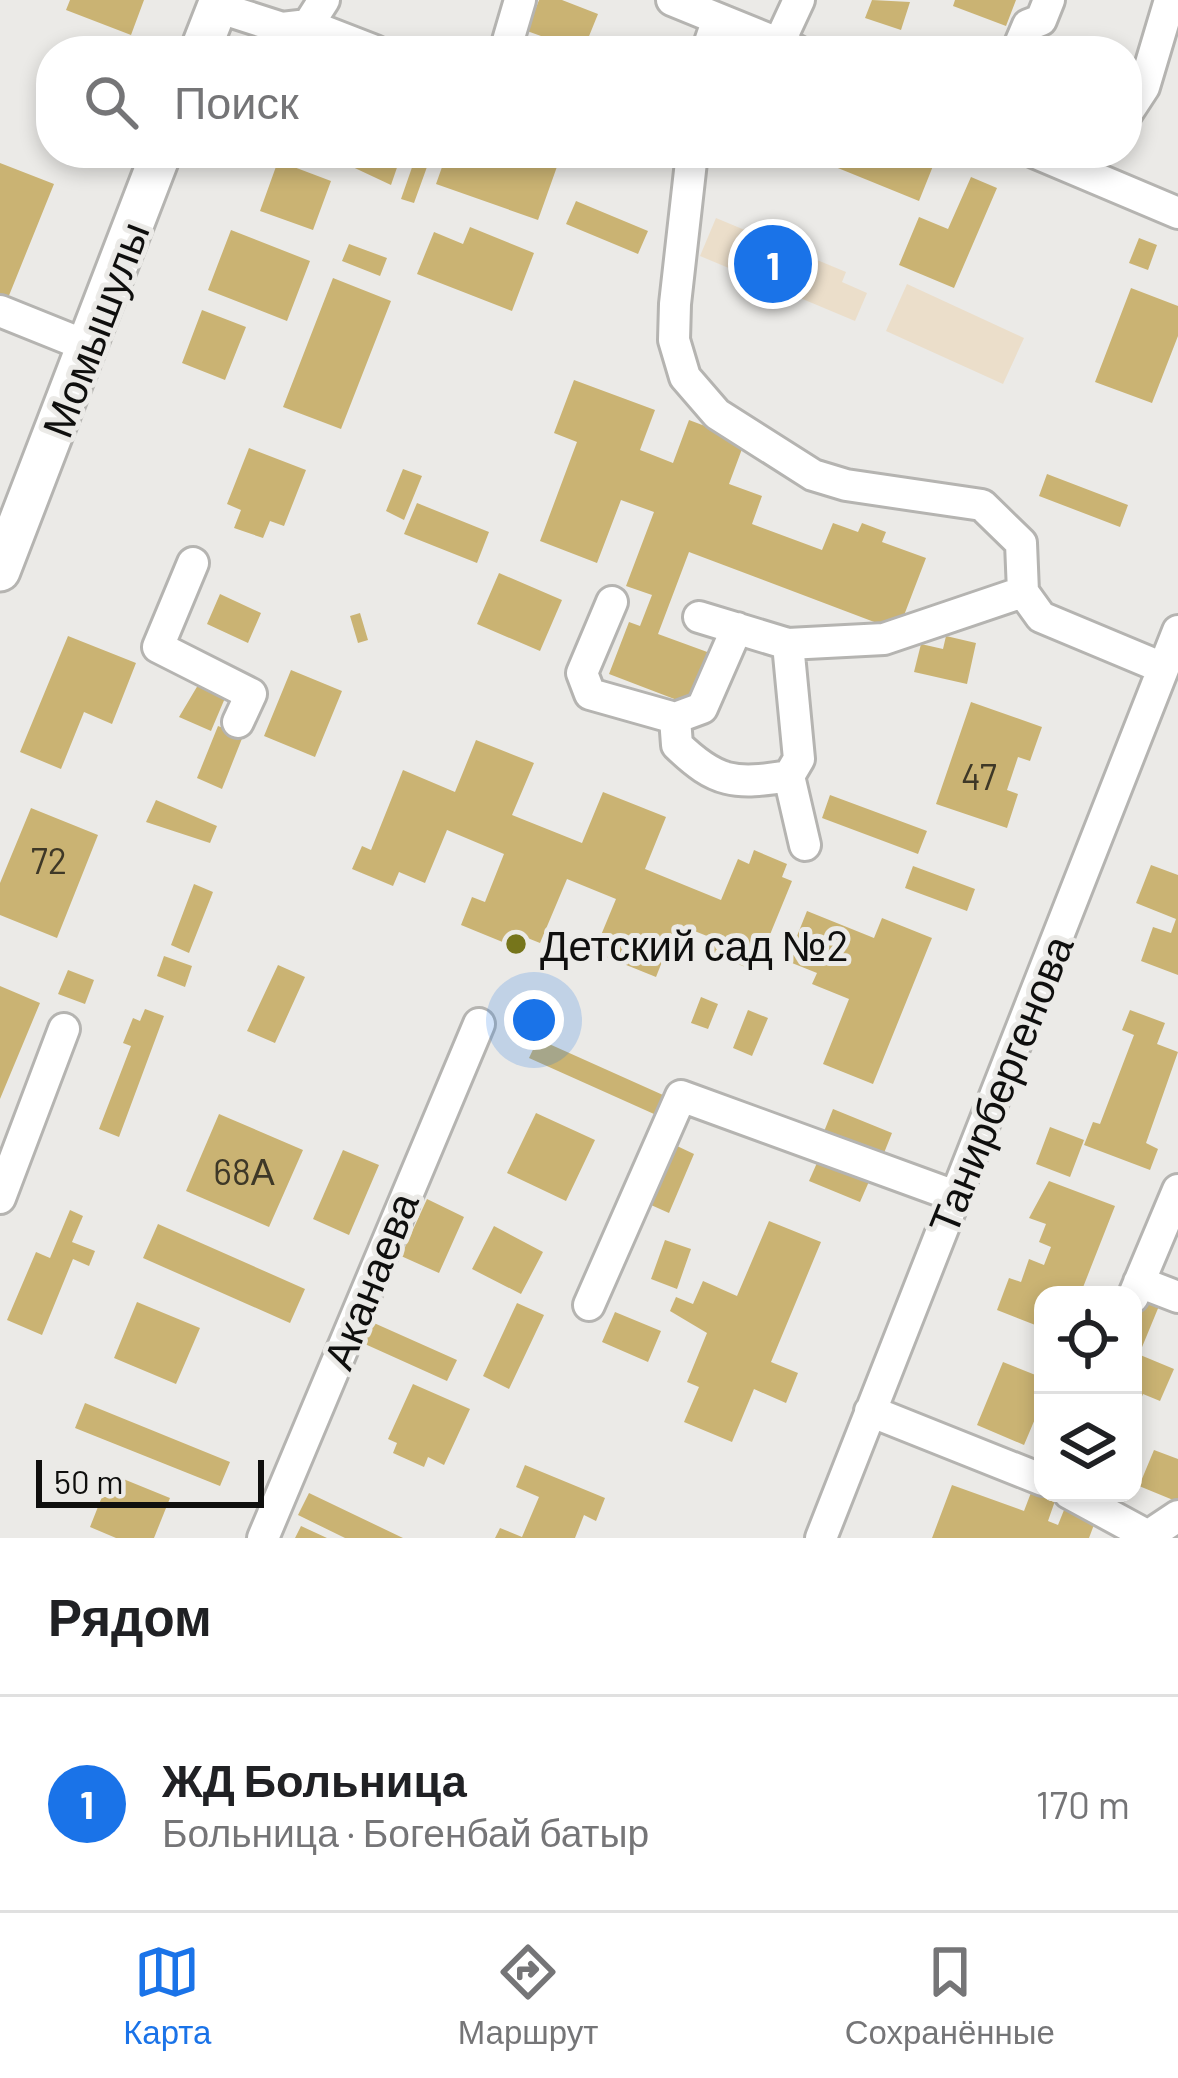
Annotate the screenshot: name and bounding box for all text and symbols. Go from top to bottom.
search box [36,36,1142,168]
icon: search [78,69,144,135]
text: Поиск [174,74,299,128]
street label: Момышулы [30,214,159,444]
pin: 1 [734,219,812,309]
house number: 47 [961,754,997,797]
house number: 72 [31,838,67,881]
place label: Детский сад №2 [540,919,849,970]
street label: Танирбергенова [916,927,1083,1241]
marker: Детский сад №2 [503,931,529,957]
your location [504,990,564,1050]
house number: 68А [213,1149,275,1192]
street label: Аканаева [311,1184,427,1375]
map controls [1034,1286,1142,1502]
button: locate [1034,1286,1142,1394]
button: layers [1034,1394,1142,1502]
scale bar [36,1454,264,1507]
text: 50 m [54,1461,124,1501]
text: Рядом [48,1585,212,1646]
text: ЖД Больница [162,1752,467,1806]
text: 1 [80,1780,94,1827]
text: 170 m [1036,1780,1130,1827]
text: Больница · Богенбай батыр [162,1808,649,1855]
tab: Карта [123,1939,211,2052]
tab: Маршрут [458,1939,598,2052]
tab: Сохранённые [845,1939,1055,2052]

